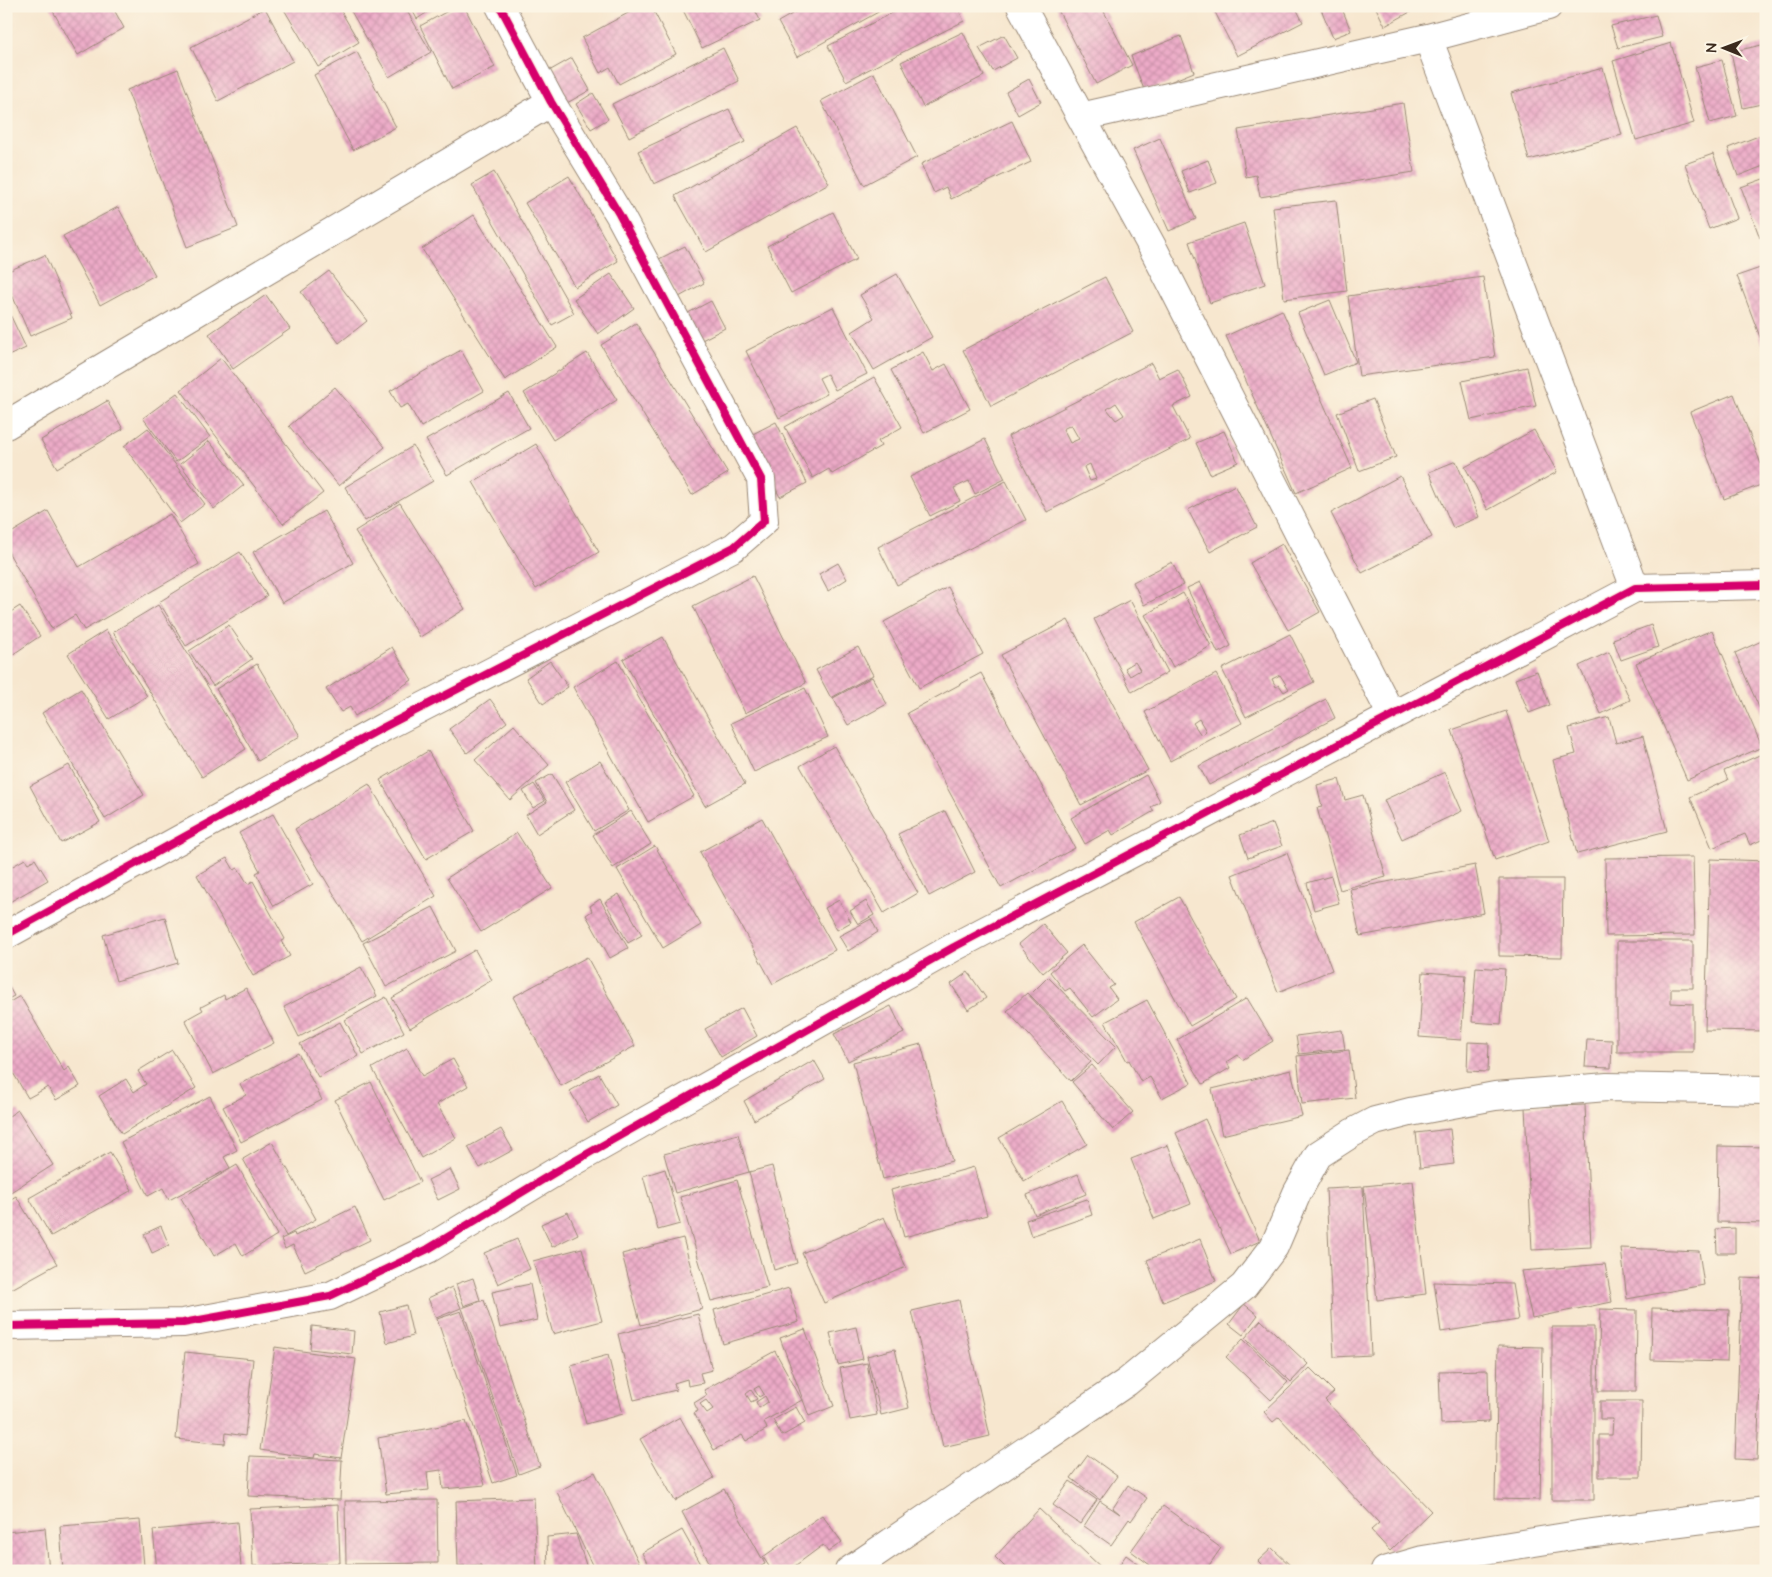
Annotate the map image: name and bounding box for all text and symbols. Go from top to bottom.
north arrow [1700,22,1750,72]
text: N [1702,43,1722,52]

